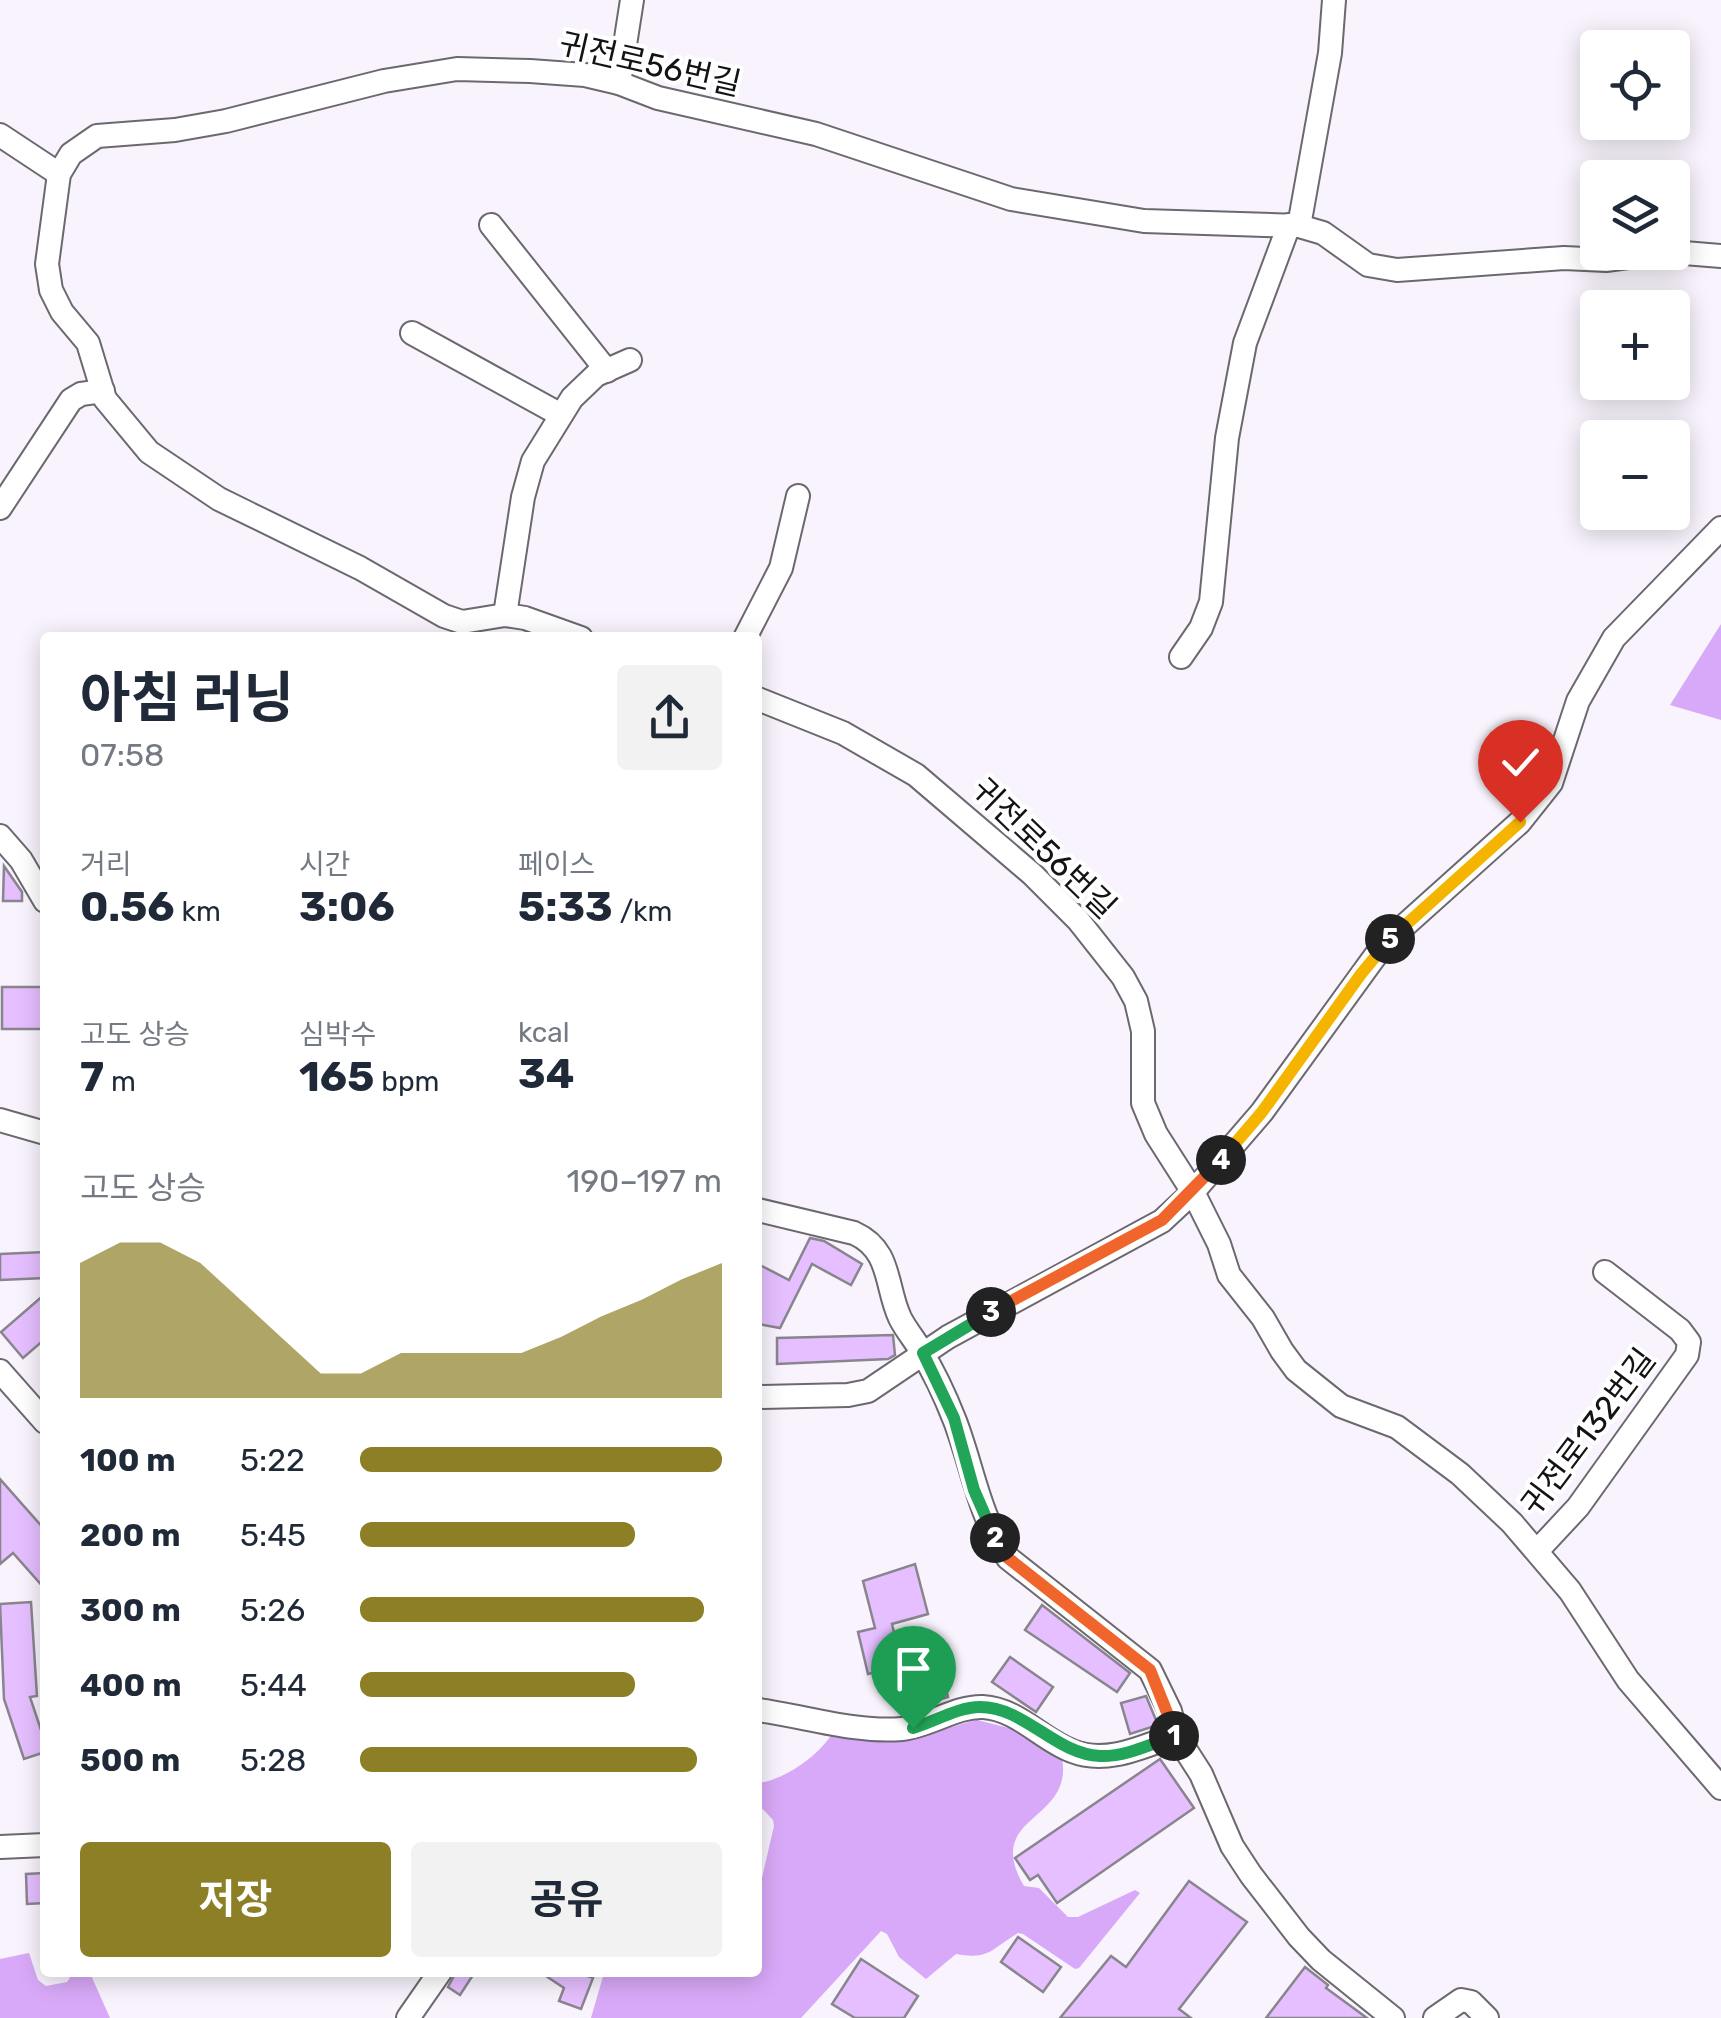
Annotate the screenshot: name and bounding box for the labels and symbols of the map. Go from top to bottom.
street label: 귀전로56번길 [555,25,745,103]
pin [1478,720,1563,823]
street label: 귀전로56번길 [964,770,1124,926]
pin: 5 [1365,914,1415,964]
pin: 4 [1196,1135,1246,1185]
pin: 3 [966,1287,1016,1337]
street label: 귀전로132번길 [1513,1341,1663,1523]
pin: 2 [970,1513,1020,1563]
pin [871,1626,956,1729]
pin: 1 [1149,1711,1199,1761]

